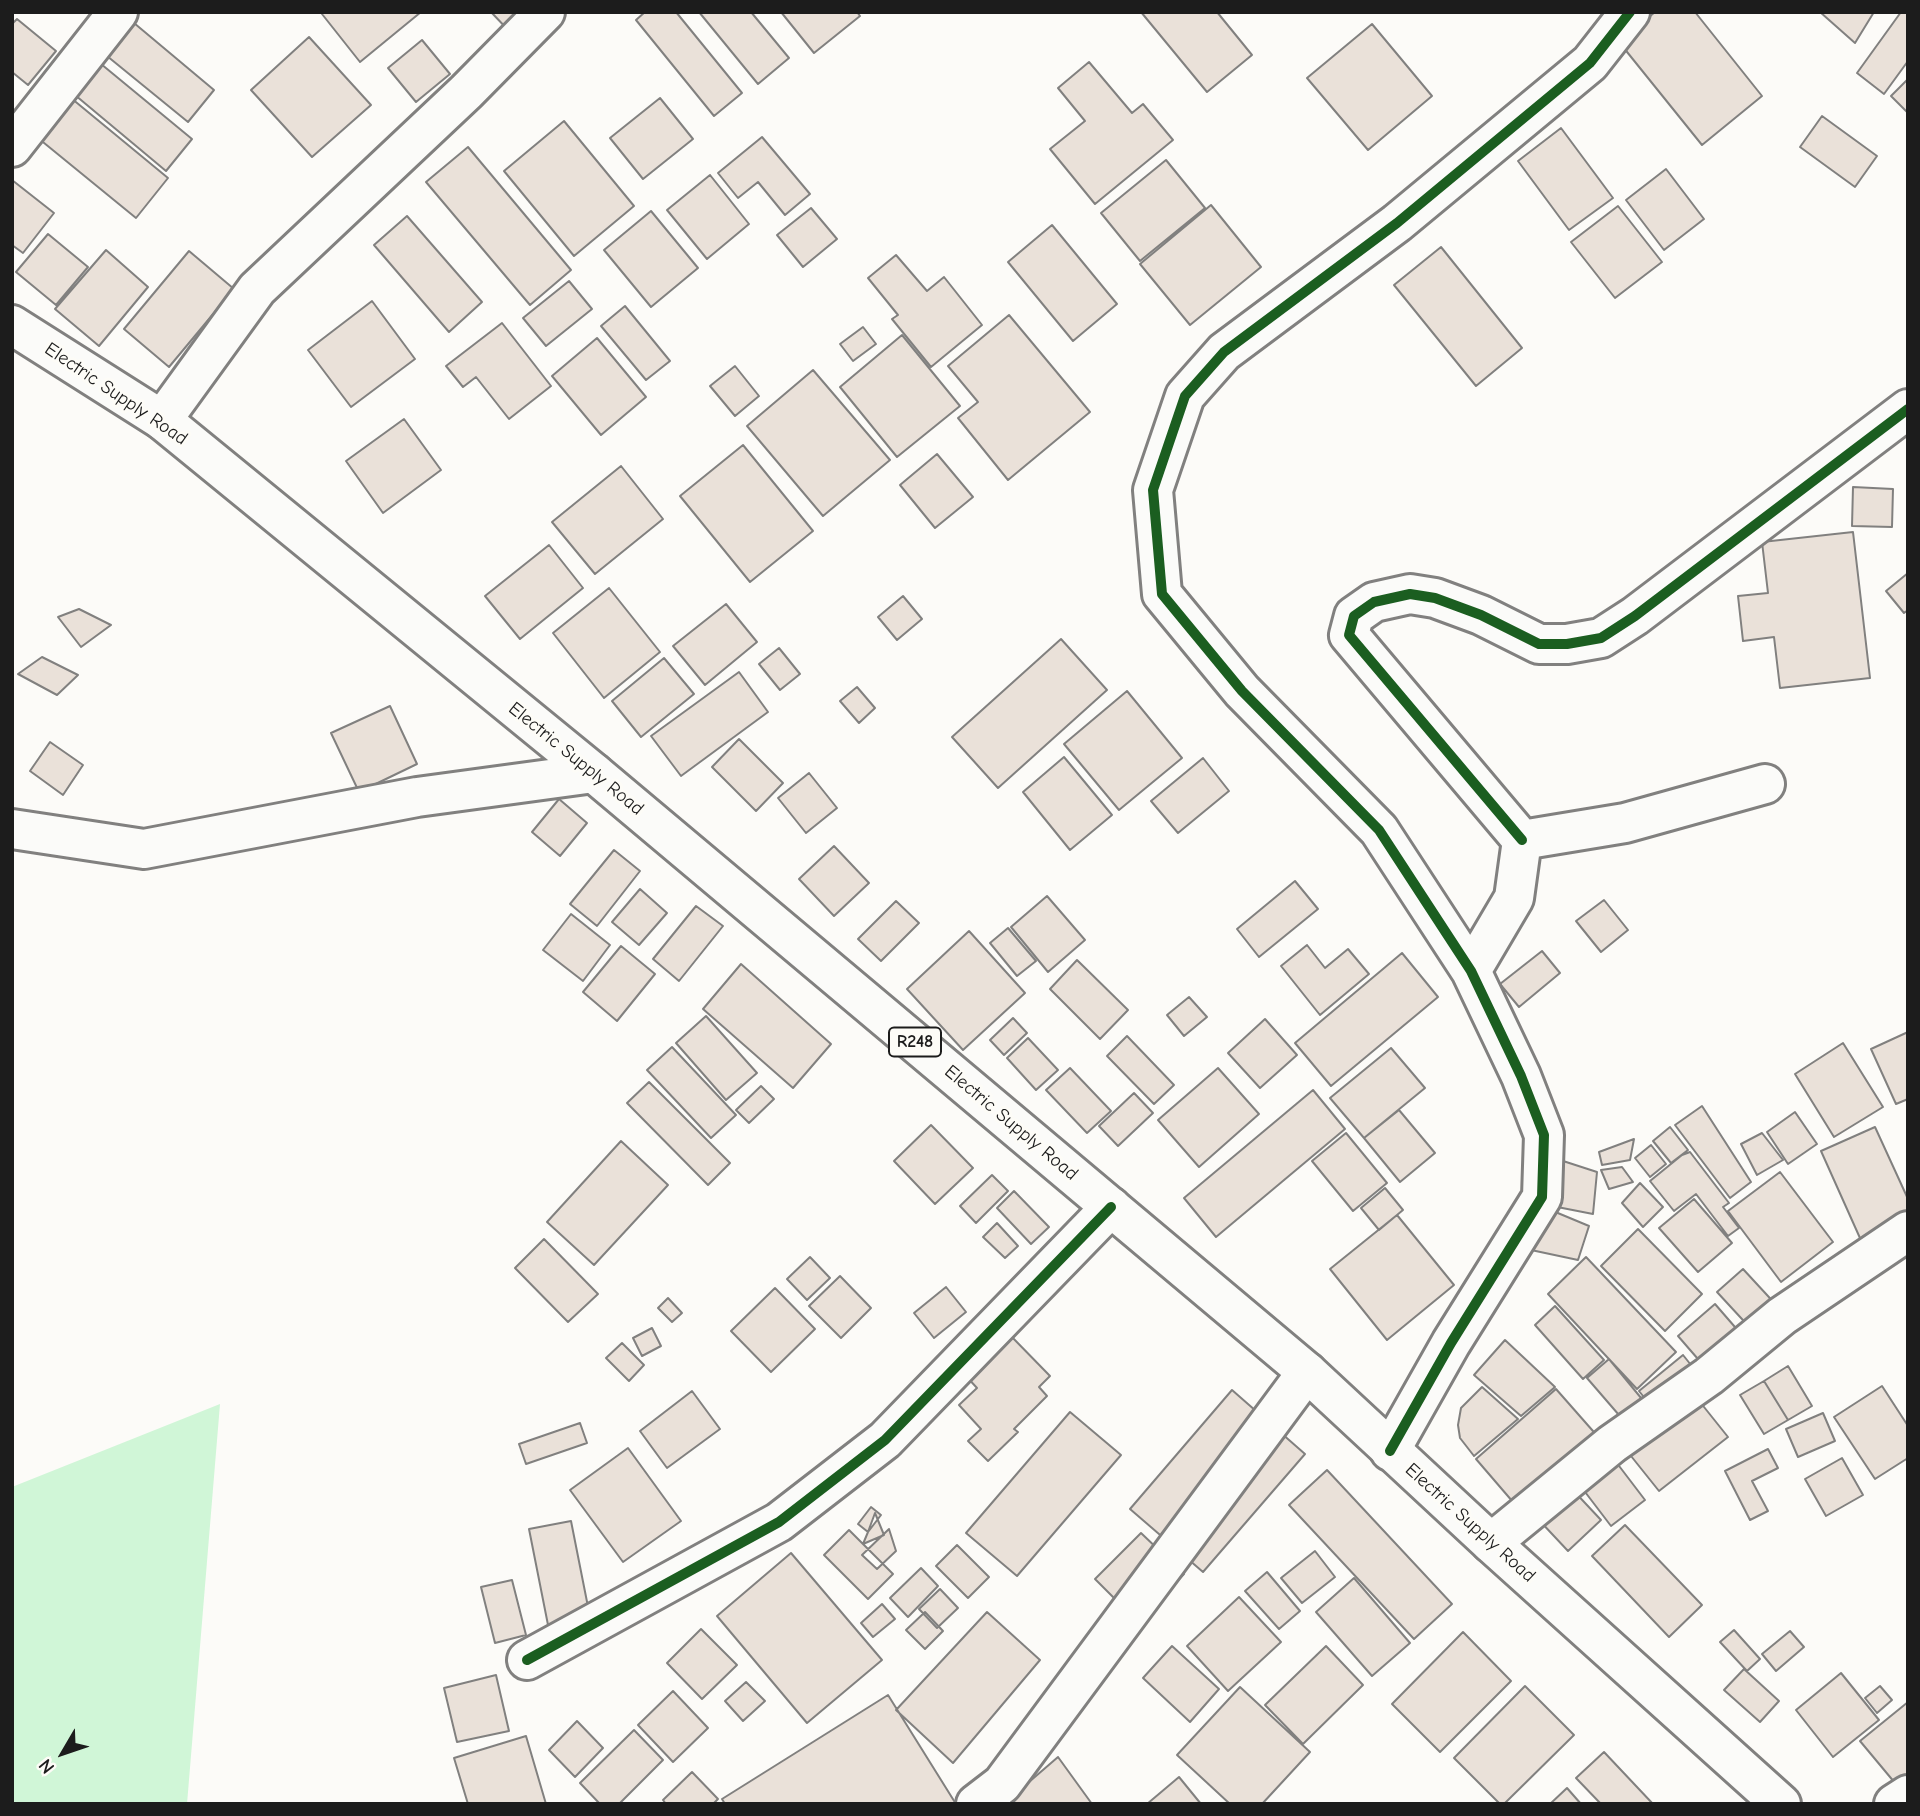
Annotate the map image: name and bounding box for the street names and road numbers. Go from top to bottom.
street label: Electric Supply Road [40,338,192,450]
street label: Electric Supply Road [504,697,648,821]
road number: R248 [889,1028,941,1056]
street label: Electric Supply Road [940,1060,1082,1186]
street label: Electric Supply Road [1400,1458,1540,1588]

